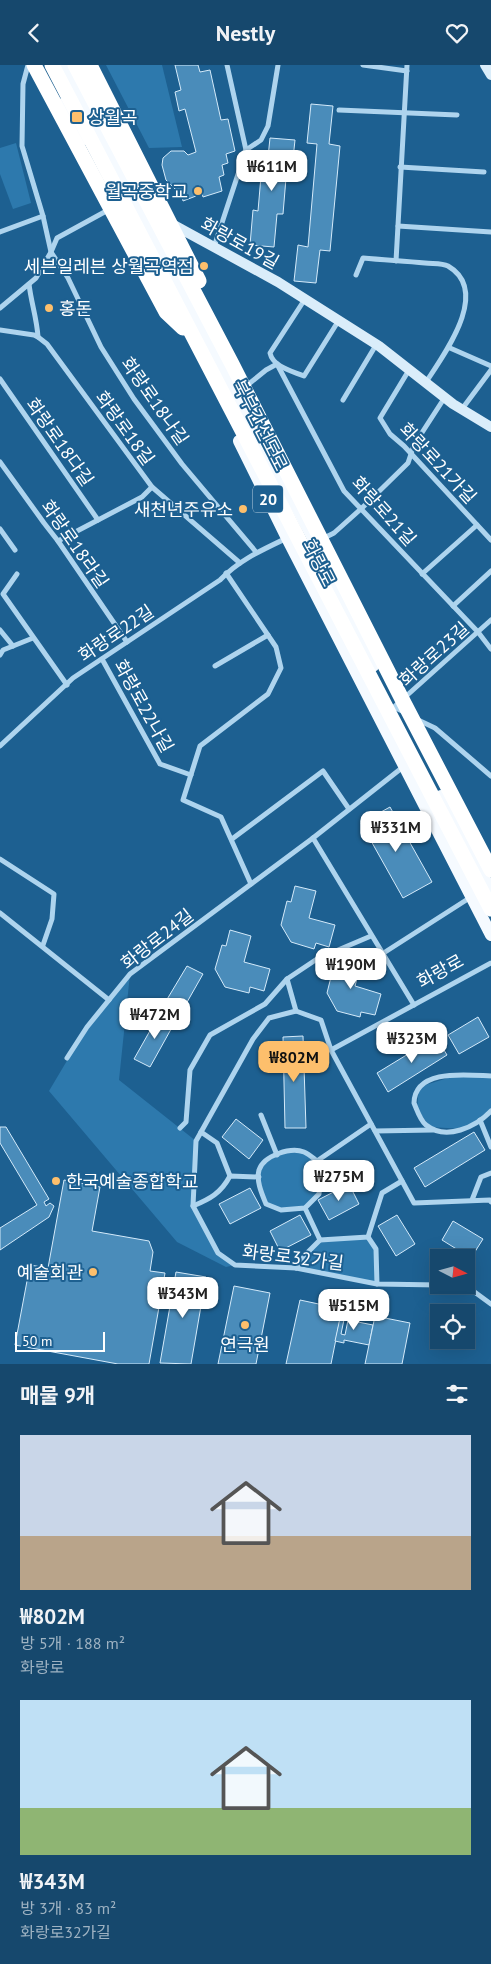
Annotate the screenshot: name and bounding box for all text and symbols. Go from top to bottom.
icon: back [20,19,48,47]
text: Nestly [216,19,275,47]
icon: heart [443,19,471,47]
place label: 상월곡 [88,106,138,129]
marker: 상월곡 [70,110,84,124]
pin: ₩611M [237,149,307,192]
text: ₩611M [247,156,297,176]
place label: 월곡중학교 [105,180,188,203]
marker: 월곡중학교 [192,185,204,197]
street label: 화랑로19길 [197,212,283,274]
place label: 세븐일레븐 상월곡역점 [24,255,194,278]
marker: 세븐일레븐 상월곡역점 [198,260,210,272]
place label: 홍돈 [59,297,92,320]
marker: 홍돈 [43,302,55,314]
street label: 화랑로18나길 [116,352,194,450]
street label: 북부간선도로 [227,376,293,474]
street label: 화랑로18길 [90,387,160,469]
street label: 화랑로18다길 [21,393,99,491]
street label: 화랑로21가길 [395,418,481,508]
street label: 화랑로21길 [347,471,421,551]
road number: 20 [253,485,283,513]
street label: 화랑로18라길 [36,495,114,593]
place label: 새천년주유소 [134,498,233,521]
marker: 새천년주유소 [237,503,249,515]
street label: 화랑로 [297,536,341,590]
street label: 화랑로22길 [74,599,158,667]
street label: 화랑로23길 [394,617,474,691]
street label: 화랑로22나길 [109,656,179,756]
pin: ₩331M [361,811,431,853]
text: ₩331M [371,817,421,837]
street label: 화랑로24길 [116,904,198,974]
pin: ₩190M [316,947,386,990]
street label: 화랑로 [413,949,467,993]
text: ₩190M [326,954,376,974]
pin: ₩472M [120,997,190,1040]
text: ₩472M [130,1004,180,1024]
pin: ₩323M [377,1021,447,1064]
text: ₩323M [387,1028,437,1048]
pin: ₩802M [259,1041,329,1083]
text: ₩802M [269,1047,319,1067]
pin: ₩275M [304,1159,374,1202]
text: ₩275M [314,1166,364,1186]
place label: 한국예술종합학교 [66,1170,198,1193]
marker: 한국예술종합학교 [50,1175,62,1187]
street label: 화랑로32가길 [241,1239,345,1275]
north arrow [430,1249,475,1294]
map controls [430,1249,475,1349]
place label: 예술회관 [17,1261,83,1284]
marker: 예술회관 [87,1266,99,1278]
pin: ₩343M [148,1277,218,1319]
text: ₩343M [158,1283,208,1303]
pin: ₩515M [319,1289,389,1331]
text: ₩515M [329,1295,379,1315]
button: locate [430,1304,475,1349]
marker: 연극원 [239,1319,251,1331]
scale bar [15,1329,105,1352]
text: 50 m [22,1332,52,1350]
place label: 연극원 [220,1333,270,1356]
icon: filters [443,1380,471,1408]
text: 매물 9개 [20,1382,95,1409]
icon: home [201,1468,291,1558]
text: ₩802M [20,1603,85,1630]
text: 방 5개 · 188 m² [20,1633,125,1653]
text: 화랑로 [20,1657,64,1677]
icon: home [201,1733,291,1823]
text: ₩343M [20,1868,85,1895]
text: 방 3개 · 83 m² [20,1898,116,1918]
text: 화랑로32가길 [20,1922,111,1942]

